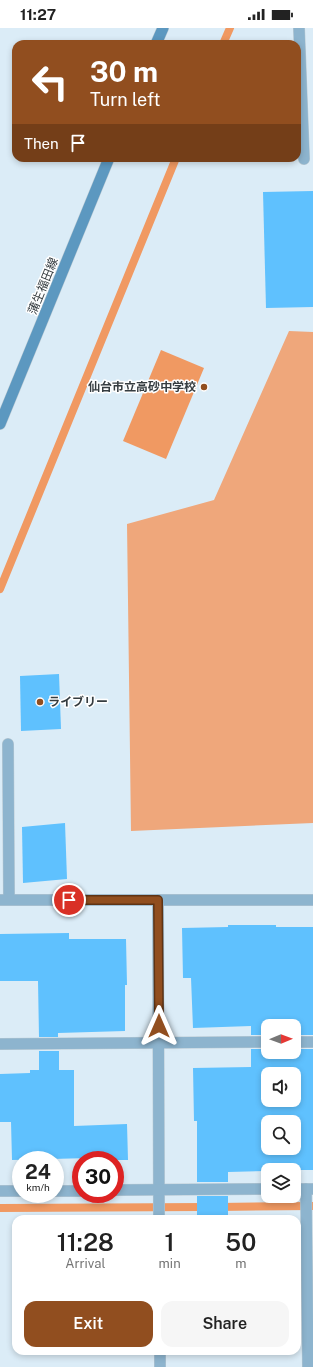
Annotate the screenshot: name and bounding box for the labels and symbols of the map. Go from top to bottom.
street label: 蒲生福田線 [25,256,61,316]
place label: 仙台市立高砂中学校 [88,380,196,394]
marker: 仙台市立高砂中学校 [199,382,209,392]
place label: ライブリー [48,695,108,709]
marker: ライブリー [35,697,45,707]
pin [52,883,86,917]
position arrow [138,1005,180,1047]
north arrow [261,1019,301,1059]
speed limit sign: 30 [72,1151,124,1203]

